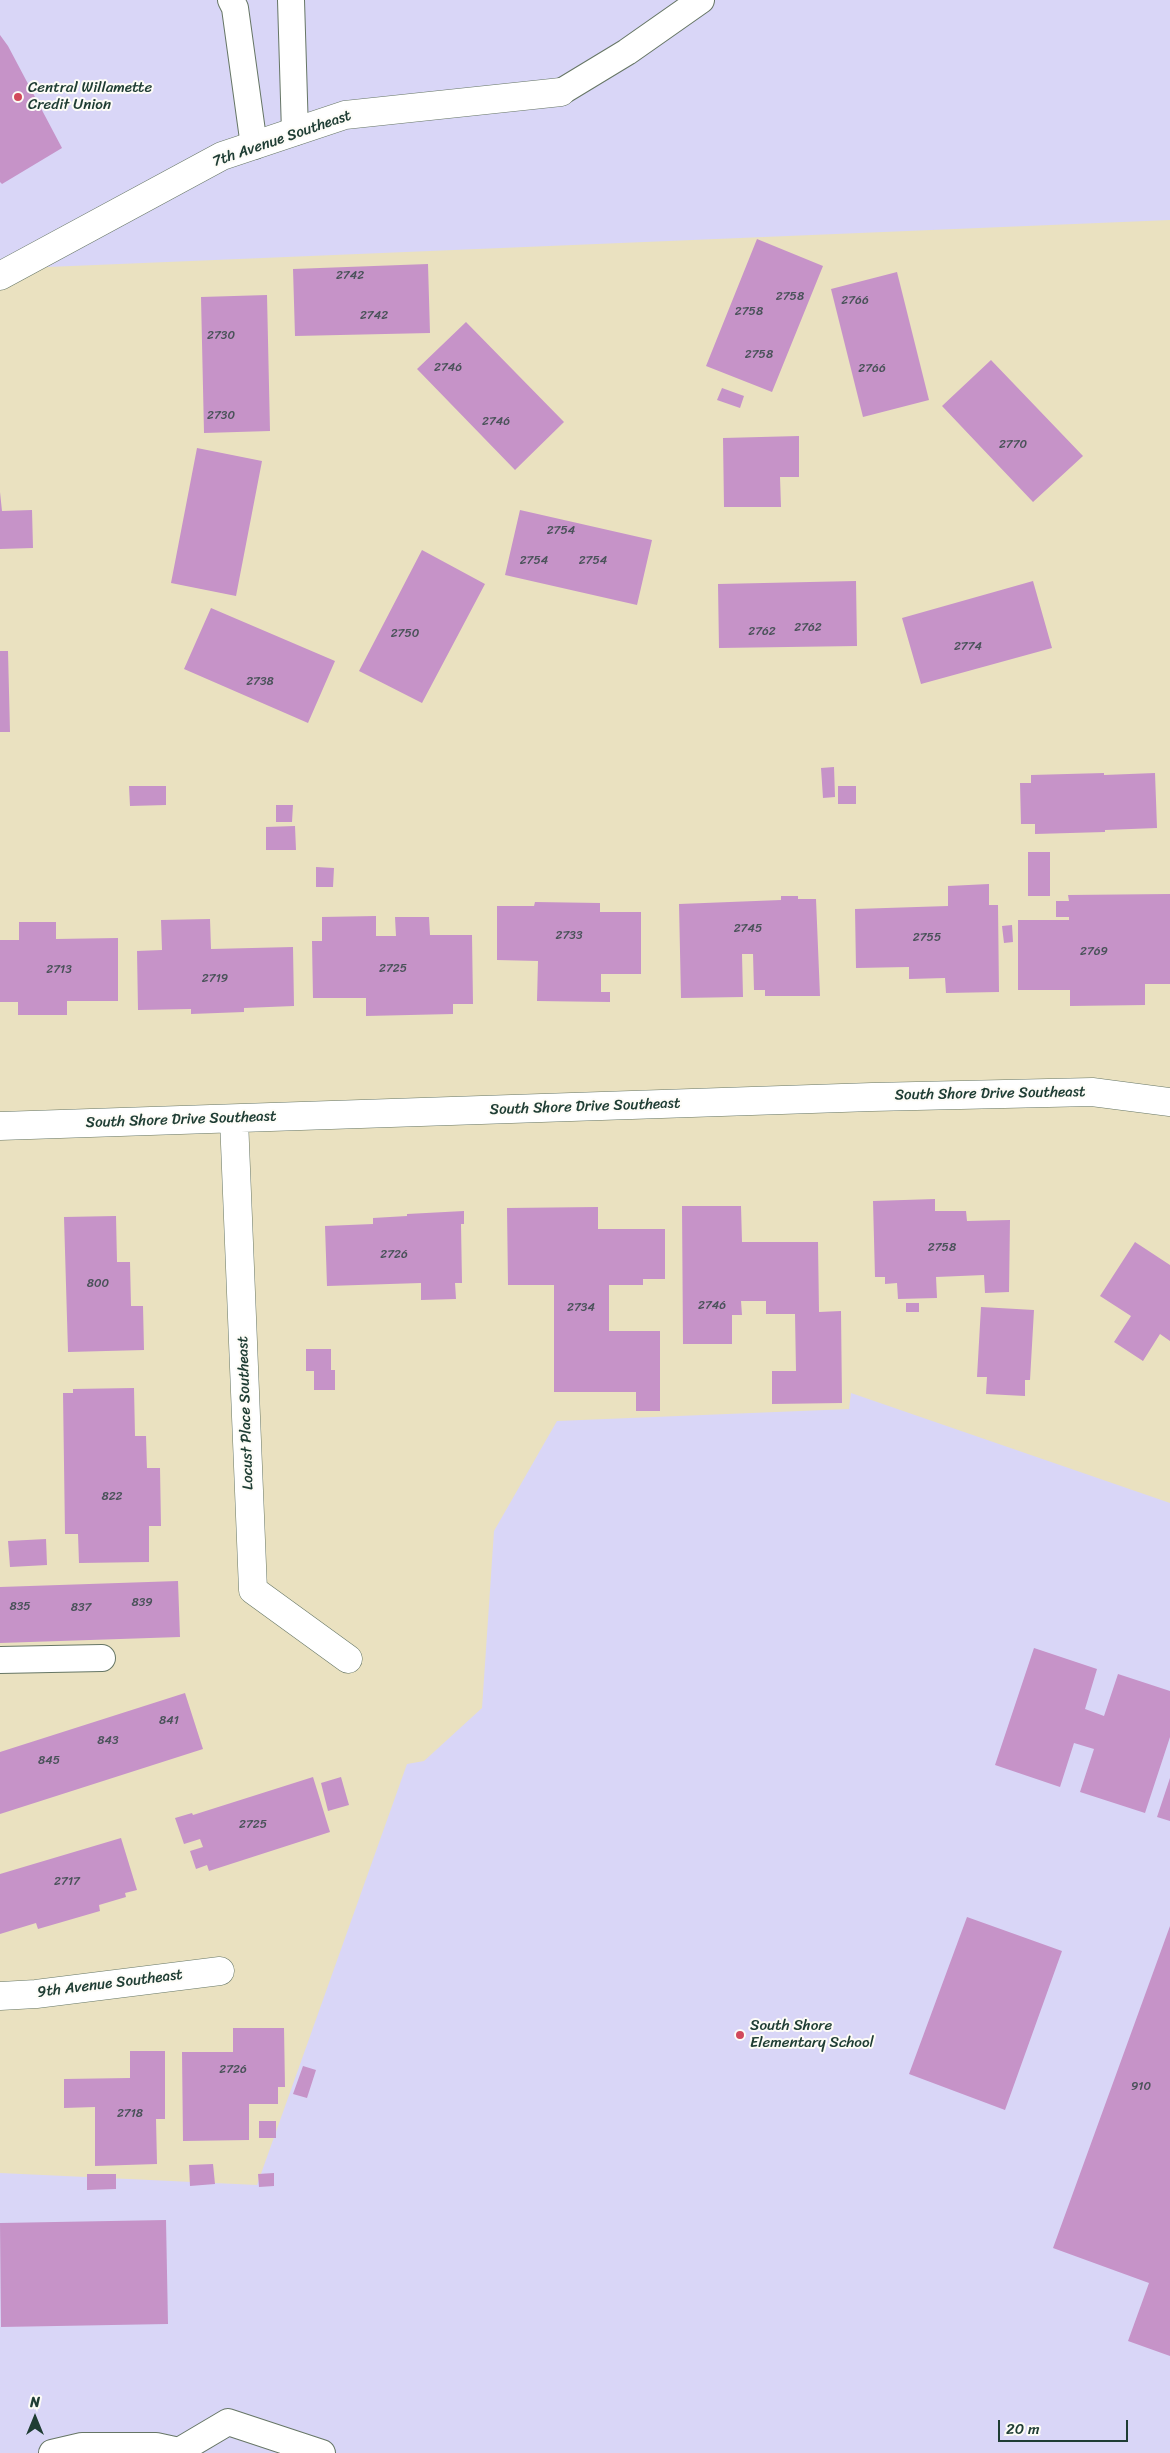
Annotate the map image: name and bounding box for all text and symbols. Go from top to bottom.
place label: Central Willamette Credit Union [28,79,152,114]
marker: Central Willamette Credit Union [12,91,24,103]
street label: 7th Avenue Southeast [210,107,354,171]
house number: 2742 [336,269,364,283]
house number: 2758 [776,290,804,304]
house number: 2766 [841,294,869,308]
house number: 2758 [735,305,763,319]
house number: 2742 [360,309,388,323]
house number: 2730 [207,329,235,343]
house number: 2758 [745,348,773,362]
house number: 2746 [434,361,462,375]
house number: 2766 [858,362,886,376]
house number: 2730 [207,409,235,423]
house number: 2746 [482,415,510,429]
house number: 2770 [999,438,1027,452]
house number: 2754 [547,524,575,538]
house number: 2754 [520,554,548,568]
house number: 2754 [579,554,607,568]
house number: 2762 [794,621,822,635]
house number: 2762 [748,625,776,639]
house number: 2750 [391,627,419,641]
house number: 2774 [954,640,982,654]
house number: 2738 [246,675,274,689]
house number: 2745 [734,922,762,936]
house number: 2733 [556,929,582,943]
house number: 2755 [913,931,941,945]
house number: 2769 [1080,945,1108,959]
house number: 2725 [379,962,407,976]
house number: 2713 [46,963,72,977]
house number: 2719 [202,972,228,986]
street label: South Shore Drive Southeast [894,1083,1086,1105]
street label: South Shore Drive Southeast [489,1095,681,1119]
street label: South Shore Drive Southeast [85,1108,277,1132]
house number: 2758 [928,1241,956,1255]
house number: 2726 [380,1248,408,1262]
house number: 800 [87,1277,109,1291]
house number: 2746 [698,1299,726,1313]
house number: 2734 [567,1301,595,1315]
street label: Locust Place Southeast [234,1336,258,1490]
house number: 822 [101,1490,123,1504]
house number: 839 [131,1596,153,1610]
house number: 835 [9,1600,31,1614]
house number: 837 [71,1601,91,1615]
house number: 841 [159,1714,179,1728]
house number: 843 [97,1734,119,1748]
house number: 845 [38,1754,60,1768]
house number: 2725 [239,1818,267,1832]
house number: 2717 [54,1875,80,1889]
street label: 9th Avenue Southeast [36,1966,184,2002]
place label: South Shore Elementary School [750,2017,874,2052]
marker: South Shore Elementary School [734,2029,746,2041]
house number: 2726 [219,2063,247,2077]
house number: 910 [1131,2080,1151,2094]
house number: 2718 [117,2107,143,2121]
text: N [30,2390,40,2415]
north arrow [10,2393,60,2443]
scale bar [1000,2410,1130,2442]
text: 20 m [1006,2416,1040,2442]

